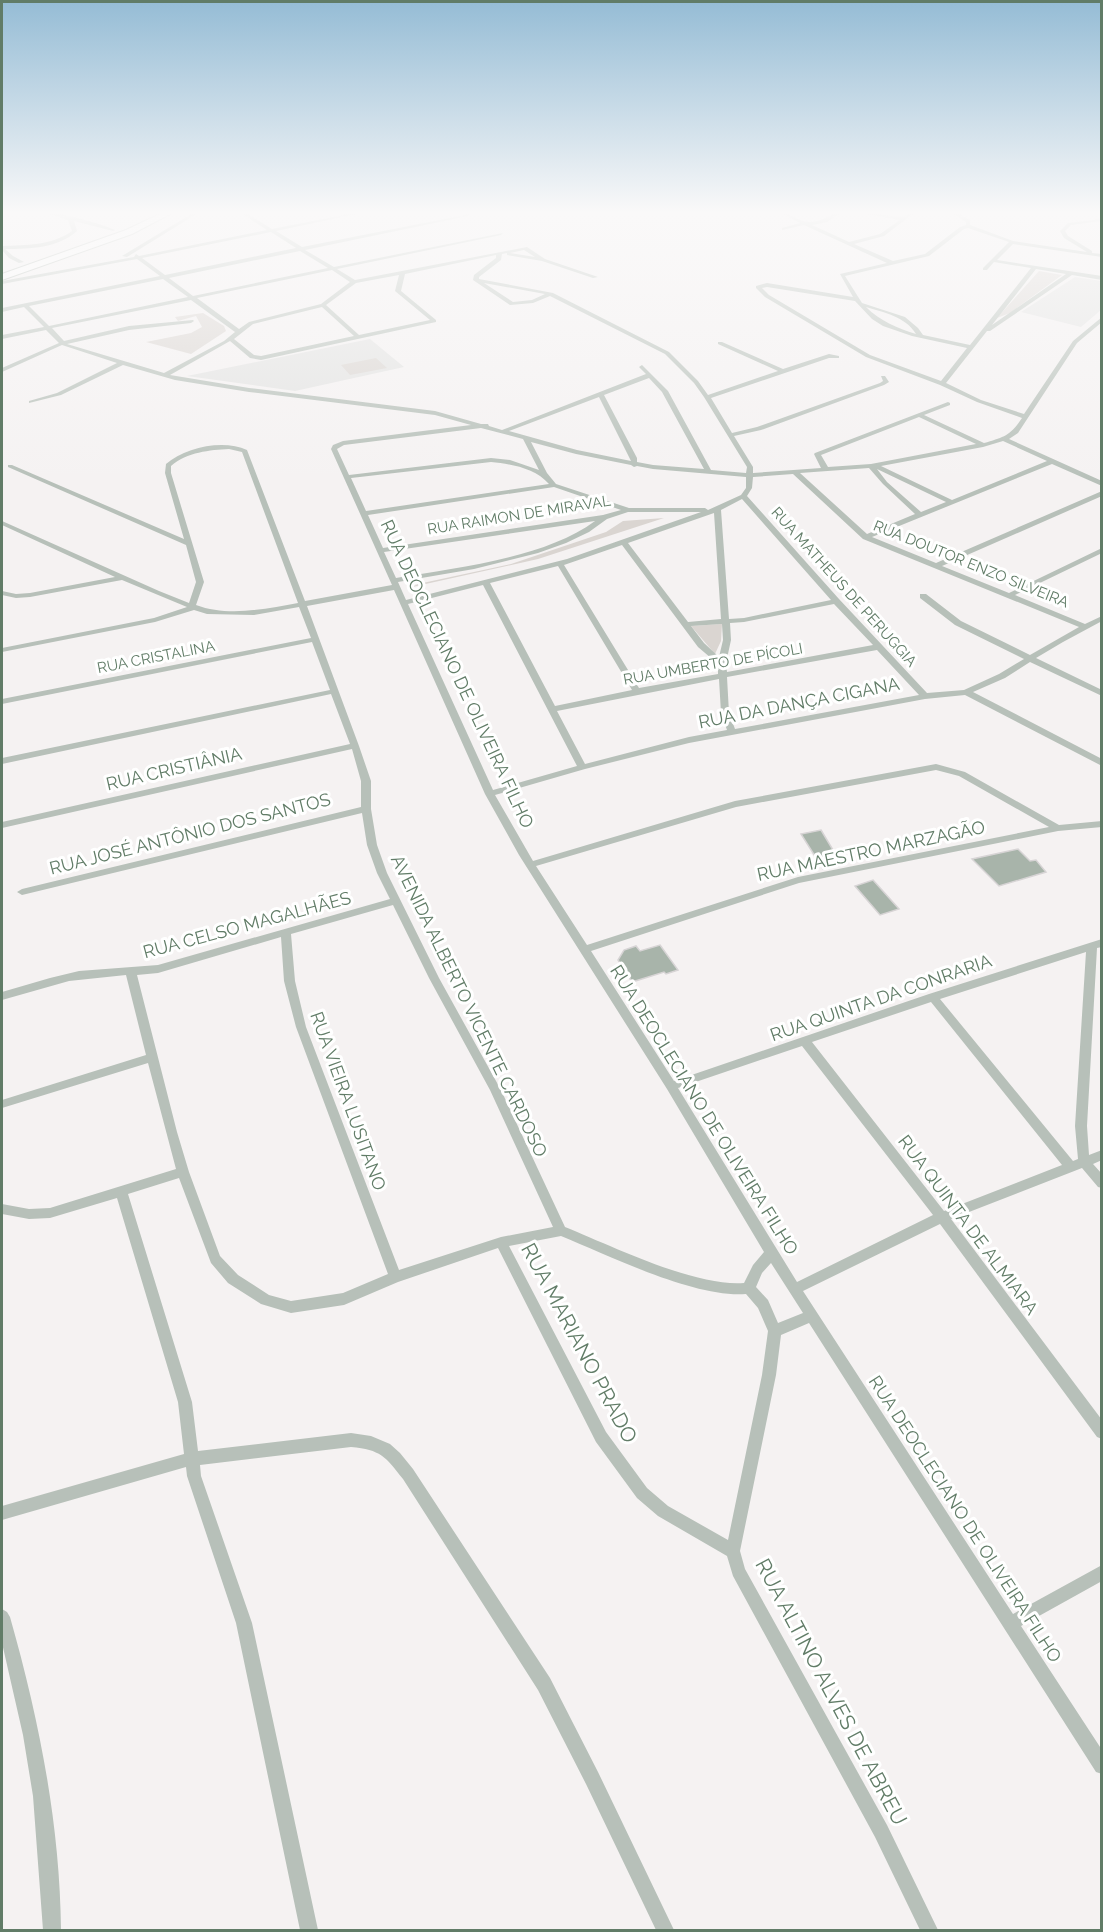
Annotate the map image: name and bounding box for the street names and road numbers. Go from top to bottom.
street label: RUA RAIMON DE MIRAVAL [426,492,612,538]
street label: RUA MATHEUS DE PERUGGIA [767,503,921,671]
street label: RUA DEOCLECIANO DE OLIVEIRA FILHO [377,516,538,831]
street label: RUA DOUTOR ENZO SILVEIRA [871,516,1071,612]
street label: RUA CRISTALINA [96,637,216,677]
street label: RUA UMBERTO DE PÍCOLI [622,639,804,689]
street label: RUA DA DANÇA CIGANA [697,673,901,732]
street label: RUA CRISTIÂNIA [104,742,244,794]
street label: RUA JOSÉ ANTÔNIO DOS SANTOS [47,787,333,879]
street label: RUA MAESTRO MARZAGÃO [755,816,987,885]
street label: AVENIDA ALBERTO VICENTE CARDOSO [387,851,552,1160]
street label: RUA CELSO MAGALHÃES [141,887,353,962]
street label: RUA QUINTA DA CONRARIA [767,950,994,1045]
street label: RUA DEOCLECIANO DE OLIVEIRA FILHO [606,961,803,1258]
street label: RUA VIEIRA LUSITANO [306,1009,391,1193]
street label: RUA QUINTA DE ALMIARA [894,1131,1043,1319]
street label: RUA MARIANO PRADO [516,1239,643,1447]
street label: RUA DEOCLECIANO DE OLIVEIRA FILHO [865,1372,1066,1666]
street label: RUA ALTINO ALVES DE ABREU [750,1554,913,1829]

